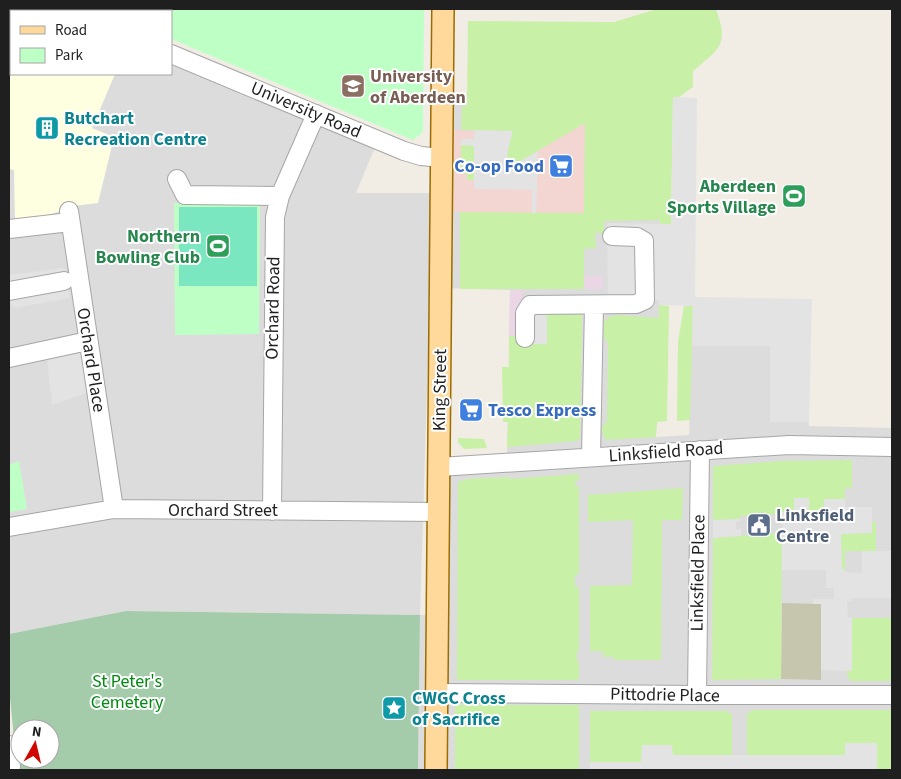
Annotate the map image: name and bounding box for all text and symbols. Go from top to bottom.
legend [10,10,172,75]
text: Road [55,20,87,41]
text: Park [55,45,84,66]
place label: University of Aberdeen [370,64,466,110]
school or university icon: University of Aberdeen [340,73,366,99]
street label: University Road [247,75,365,145]
place label: Butchart Recreation Centre [64,106,207,152]
building icon: Butchart Recreation Centre [34,115,60,141]
supermarket icon: Co-op Food [548,153,574,179]
place label: Co-op Food [454,154,544,179]
place label: Aberdeen Sports Village [667,174,776,220]
sports icon: Aberdeen Sports Village [781,183,807,209]
place label: Northern Bowling Club [96,224,200,270]
sports icon: Northern Bowling Club [205,233,231,259]
street label: Orchard Road [260,256,286,360]
street label: Orchard Place [70,306,112,414]
street label: King Street [427,349,453,431]
supermarket icon: Tesco Express [458,397,484,423]
place label: Tesco Express [488,398,596,423]
street label: Linksfield Road [608,436,724,468]
street label: Orchard Street [168,498,278,523]
place label: Linksfield Centre [776,503,854,549]
public building icon: Linksfield Centre [746,512,772,538]
street label: Linksfield Place [684,514,712,632]
park label: St Peter's Cemetery [91,669,164,715]
street label: Pittodrie Place [610,682,720,708]
place label: CWGC Cross of Sacrifice [412,686,506,732]
place icon: CWGC Cross of Sacrifice [381,695,407,721]
north arrow [10,719,60,769]
text: N [31,722,43,743]

